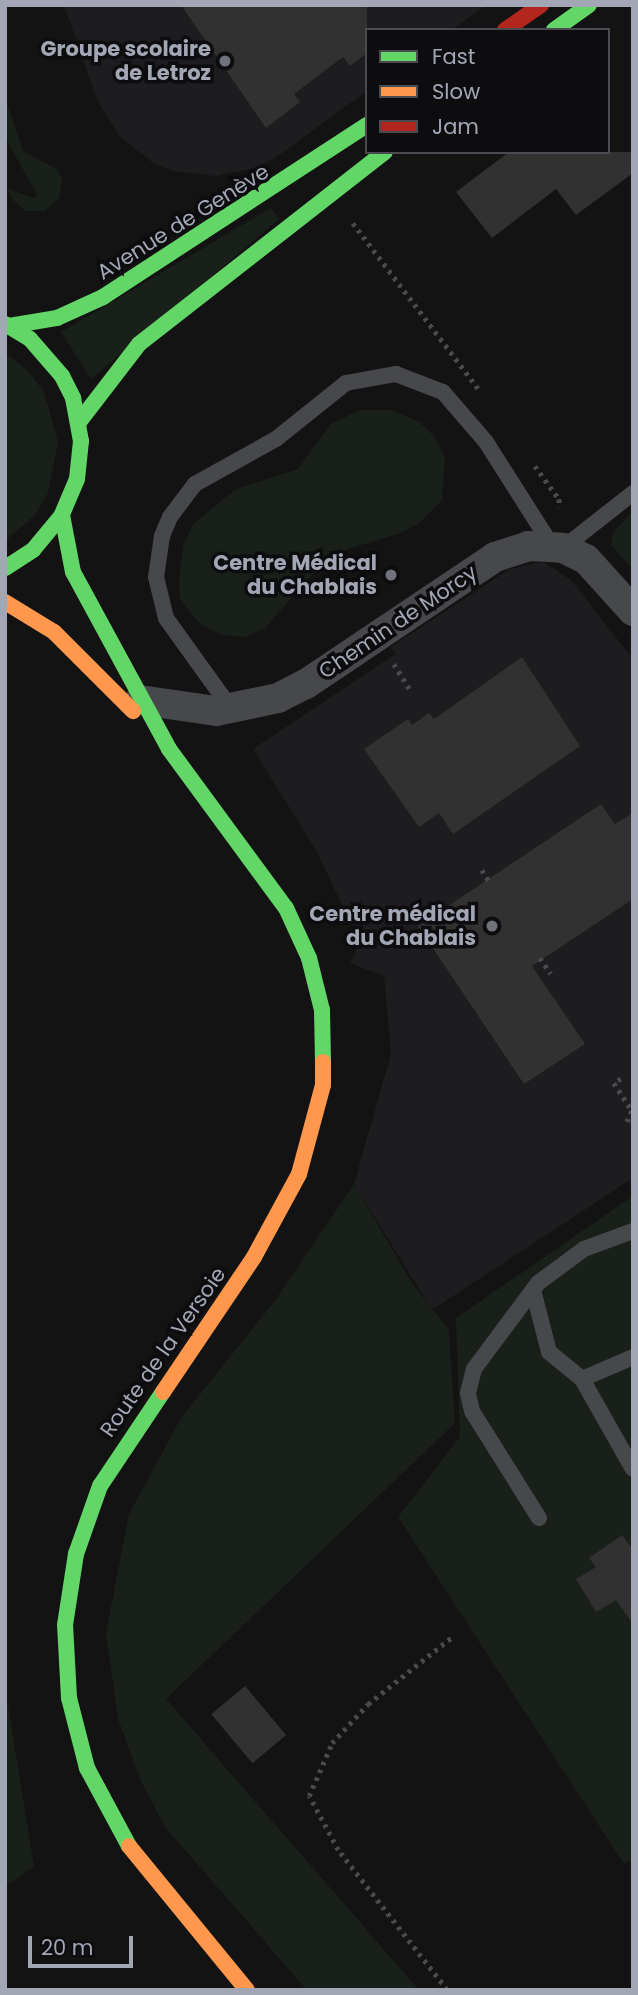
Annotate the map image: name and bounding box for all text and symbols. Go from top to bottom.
legend [365,28,610,154]
place label: Groupe scolaire de Letroz [40,36,211,86]
text: Fast [432,42,475,71]
marker: Groupe scolaire de Letroz [217,53,233,69]
text: Slow [432,77,480,106]
text: Jam [432,112,479,141]
street label: Avenue de Genève [92,159,274,285]
place label: Centre Médical du Chablais [213,550,377,600]
street label: Chemin de Morcy [314,560,482,684]
marker: Centre Médical du Chablais [383,567,399,583]
place label: Centre médical du Chablais [309,901,476,951]
marker: Centre médical du Chablais [482,916,502,936]
street label: Route de la Versoie [95,1262,231,1442]
scale bar [32,1922,136,1966]
text: 20 m [41,1933,94,1962]

